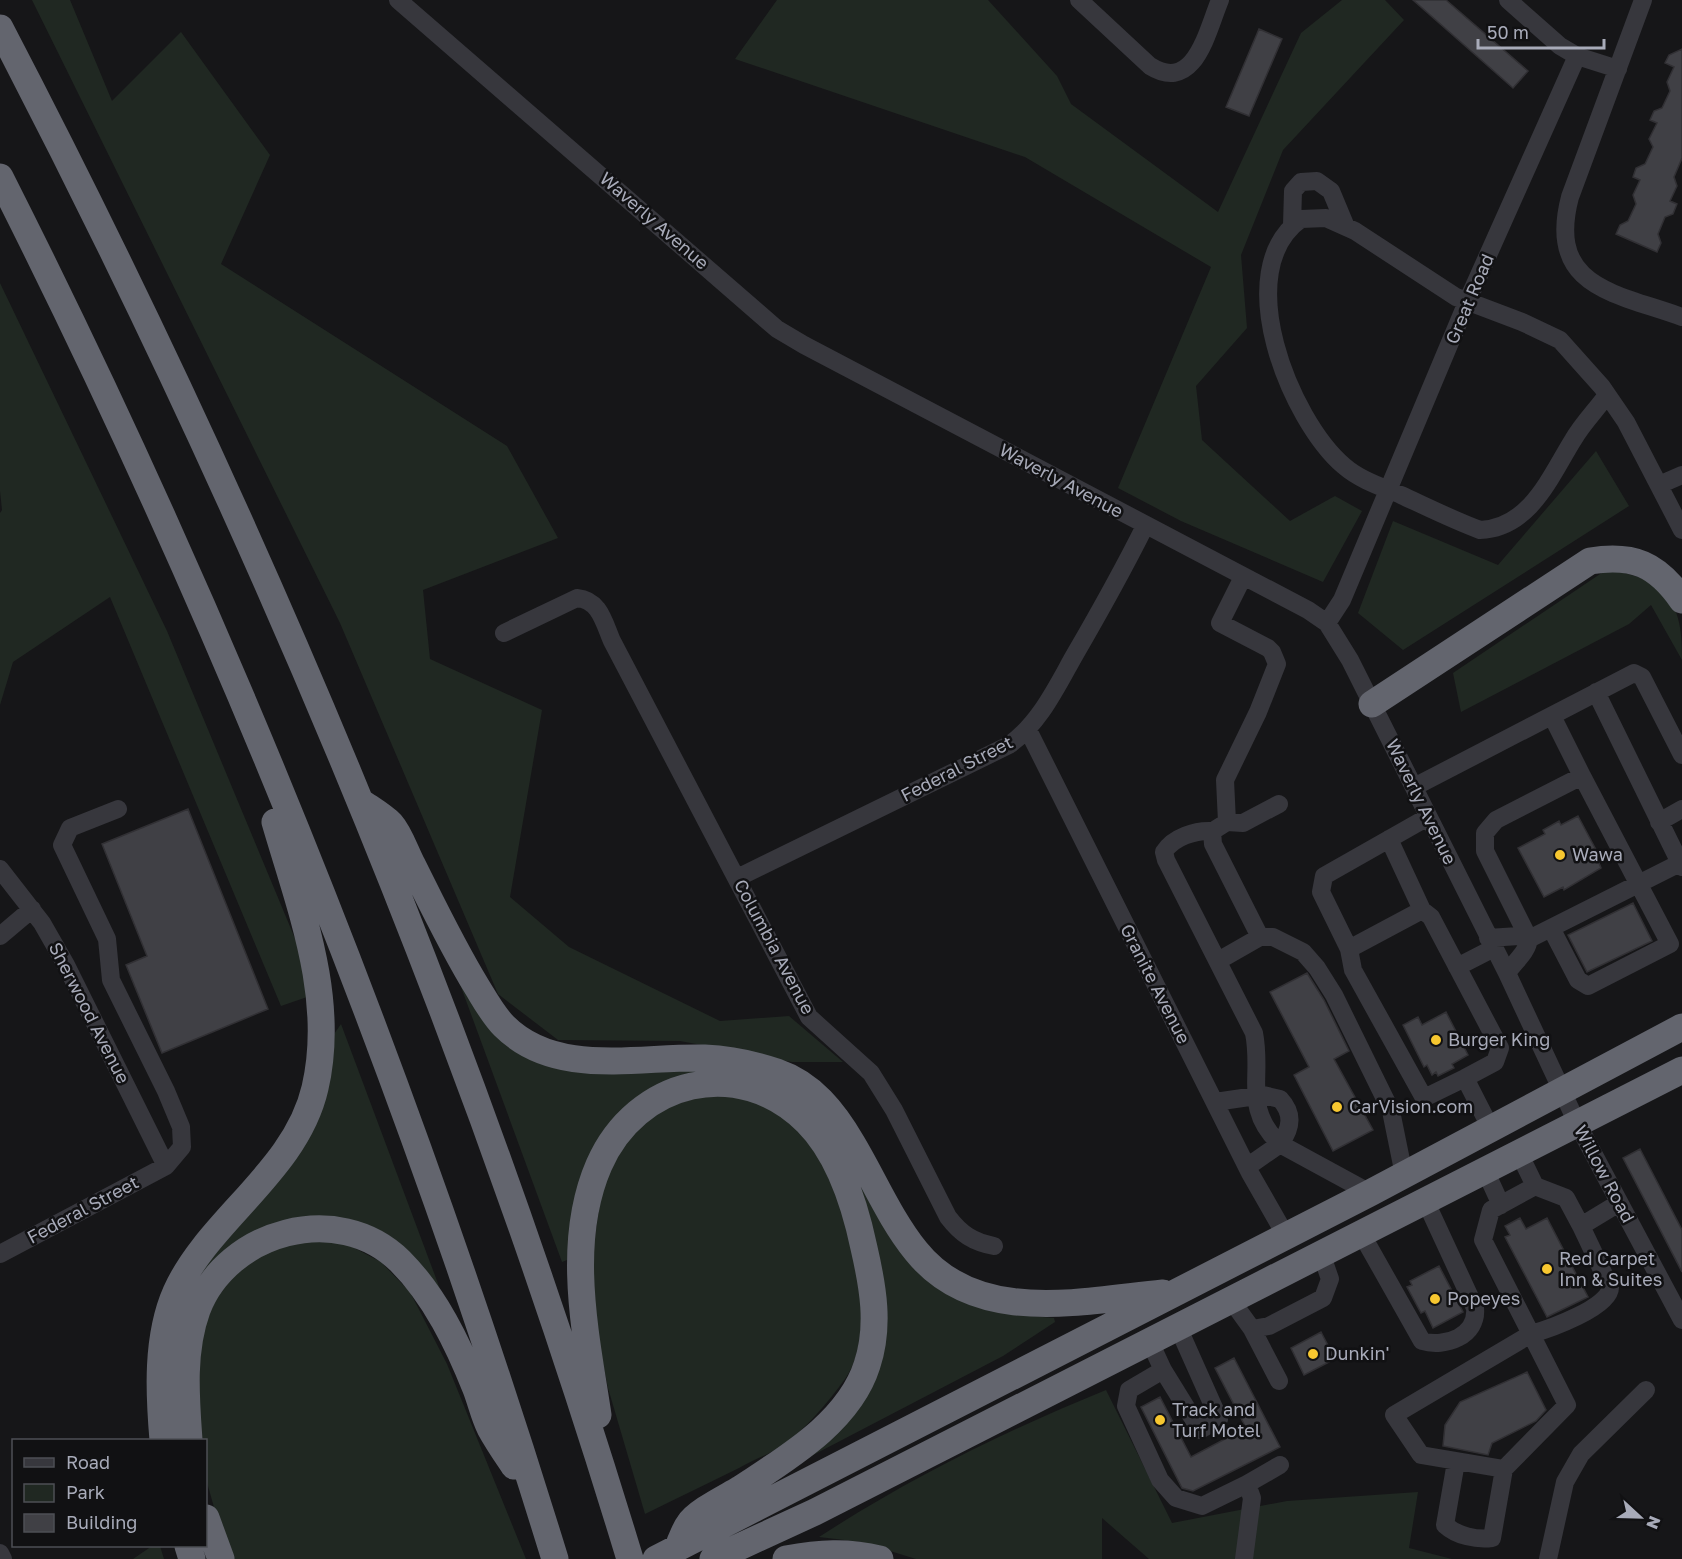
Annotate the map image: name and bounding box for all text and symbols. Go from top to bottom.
scale bar [1478,12,1604,50]
text: 50 m [1487,21,1529,43]
street label: Waverly Avenue [596,167,714,274]
street label: Great Road [1440,250,1498,347]
street label: Waverly Avenue [996,438,1127,522]
street label: Federal Street [897,730,1016,806]
street label: Waverly Avenue [1382,735,1462,868]
place label: Wawa [1572,843,1623,865]
marker: Wawa [1553,848,1567,862]
street label: Columbia Avenue [730,875,820,1018]
street label: Granite Avenue [1116,920,1195,1047]
street label: Sherwood Avenue [45,938,135,1087]
place label: Burger King [1448,1028,1550,1050]
marker: Burger King [1429,1033,1443,1047]
place label: CarVision.com [1349,1095,1473,1117]
marker: CarVision.com [1330,1100,1344,1114]
street label: Willow Road [1570,1121,1640,1226]
street label: Federal Street [23,1171,142,1248]
place label: Red Carpet Inn & Suites [1559,1247,1662,1290]
marker: Red Carpet Inn & Suites [1540,1262,1554,1276]
place label: Popeyes [1447,1287,1520,1309]
marker: Popeyes [1428,1292,1442,1306]
place label: Dunkin' [1325,1342,1389,1364]
marker: Dunkin' [1306,1347,1320,1361]
place label: Track and Turf Motel [1172,1398,1261,1441]
marker: Track and Turf Motel [1153,1413,1167,1427]
legend [12,1439,207,1547]
text: Road [66,1451,110,1473]
text: Park [66,1481,105,1503]
north arrow [1610,1487,1670,1547]
text: Building [66,1511,137,1533]
text: N [1642,1513,1665,1532]

